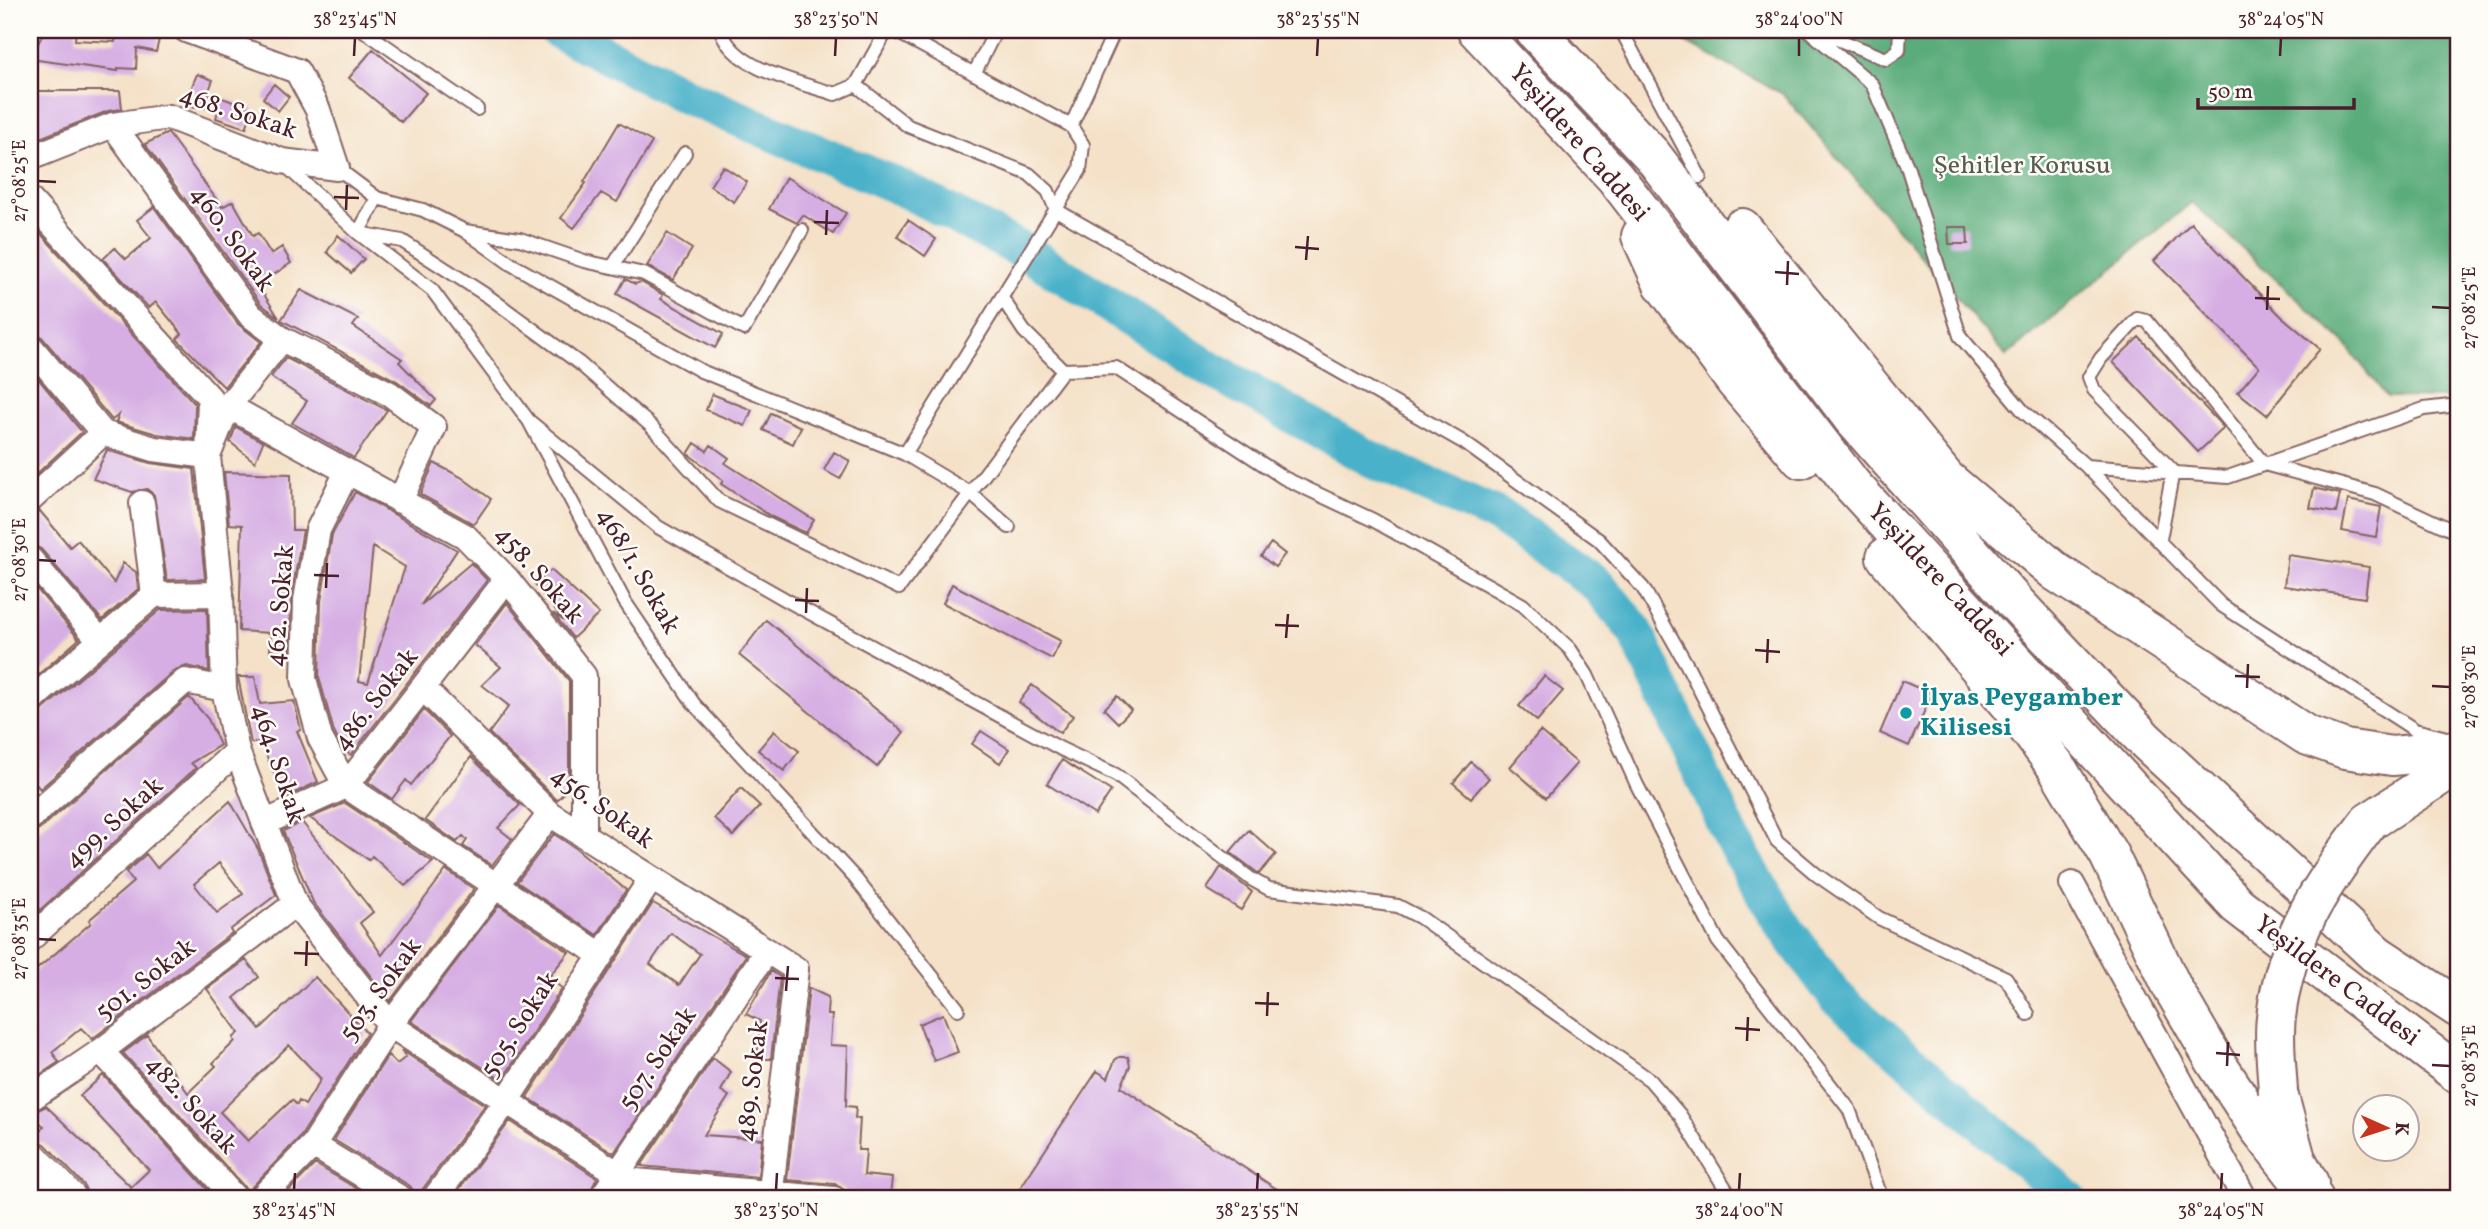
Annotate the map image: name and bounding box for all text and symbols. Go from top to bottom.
text: 38°23'45"N [313,8,397,33]
text: 38°23'50"N [793,8,879,33]
text: 38°23'55"N [1276,8,1360,33]
text: 38°24'00"N [1755,8,1843,33]
text: 38°24'05"N [2238,8,2324,33]
street label: Yeşildere Caddesi [1500,56,1658,230]
scale bar [2198,66,2353,110]
street label: 468. Sokak [174,77,302,149]
text: 50 m [2208,78,2253,107]
text: 27°08'25"E [8,139,33,222]
park label: Şehitler Korusu [1933,148,2111,184]
street label: 460. Sokak [181,178,283,300]
text: 27°08'25"E [2458,266,2483,349]
street label: Yeşildere Caddesi [1859,495,2021,665]
street label: 468/1. Sokak [587,501,689,641]
text: 27°08'30"E [8,518,33,602]
street label: 458. Sokak [486,518,592,632]
street label: 462. Sokak [258,543,304,669]
street label: 486. Sokak [324,641,428,759]
text: 27°08'30"E [2458,645,2483,729]
place label: İlyas Peygamber Kilisesi [1920,680,2123,746]
street label: 464. Sokak [242,700,314,828]
marker: İlyas Peygamber Kilisesi [1898,705,1914,721]
street label: 456. Sokak [542,758,662,858]
street label: 499. Sokak [56,769,172,877]
text: 27°08'35"E [8,897,33,980]
street label: Yeşildere Caddesi [2247,907,2427,1055]
street label: 501. Sokak [88,930,204,1030]
street label: 503. Sokak [331,931,431,1049]
street label: 505. Sokak [472,965,568,1085]
street label: 507. Sokak [610,1000,706,1118]
street label: 489. Sokak [728,1018,778,1144]
text: 27°08'35"E [2458,1024,2483,1107]
street label: 482. Sokak [137,1047,245,1163]
north arrow [2352,1092,2422,1162]
text: K [2388,1121,2414,1137]
text: 38°23'45"N [252,1199,336,1224]
text: 38°23'50"N [733,1199,819,1224]
text: 38°23'55"N [1215,1199,1299,1224]
text: 38°24'00"N [1695,1199,1783,1224]
text: 38°24'05"N [2178,1199,2264,1224]

